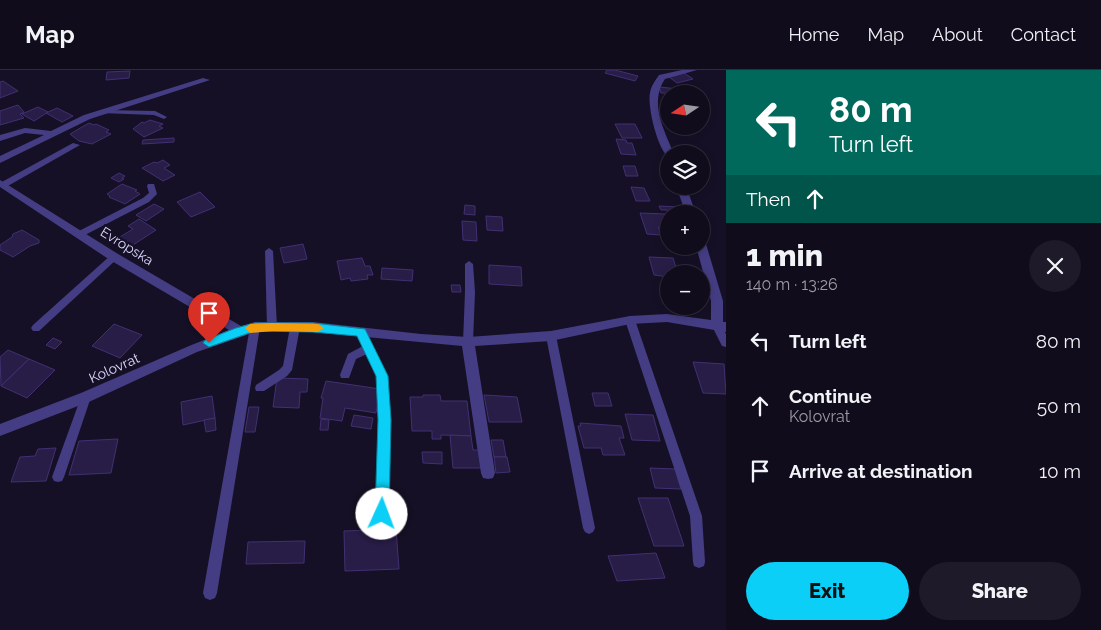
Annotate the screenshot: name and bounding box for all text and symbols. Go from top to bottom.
text: Map [25,20,75,49]
text: Home [788,24,839,45]
text: Map [867,24,904,45]
text: About [932,24,983,45]
text: Contact [1011,24,1076,45]
north arrow [660,85,710,135]
map controls [660,85,710,315]
text: 80 m [829,89,913,130]
icon: left [746,90,811,155]
text: Turn left [829,131,913,157]
button: layers [660,145,710,195]
icon: ahead [801,185,829,213]
text: Then [746,188,791,210]
button: + [660,205,710,255]
street label: Evropska [98,224,156,268]
text: 1 min [746,238,823,273]
button: close [1029,240,1081,292]
button: − [660,265,710,315]
text: 140 m · 13:26 [746,275,838,294]
pin [188,292,230,343]
icon: arrive [195,299,223,327]
icon: left [746,327,774,355]
text: Turn left [789,330,866,352]
text: 80 m [1036,330,1081,352]
street label: Kolovrat [86,350,142,386]
text: Continue [789,385,872,407]
icon: ahead [746,392,774,420]
text: 50 m [1037,395,1081,417]
text: Kolovrat [789,407,850,426]
icon: arrive [746,457,774,485]
text: Arrive at destination [789,460,973,482]
text: 10 m [1039,460,1081,482]
position arrow [355,487,407,539]
button: Exit [746,562,909,620]
button: Share [919,562,1081,620]

